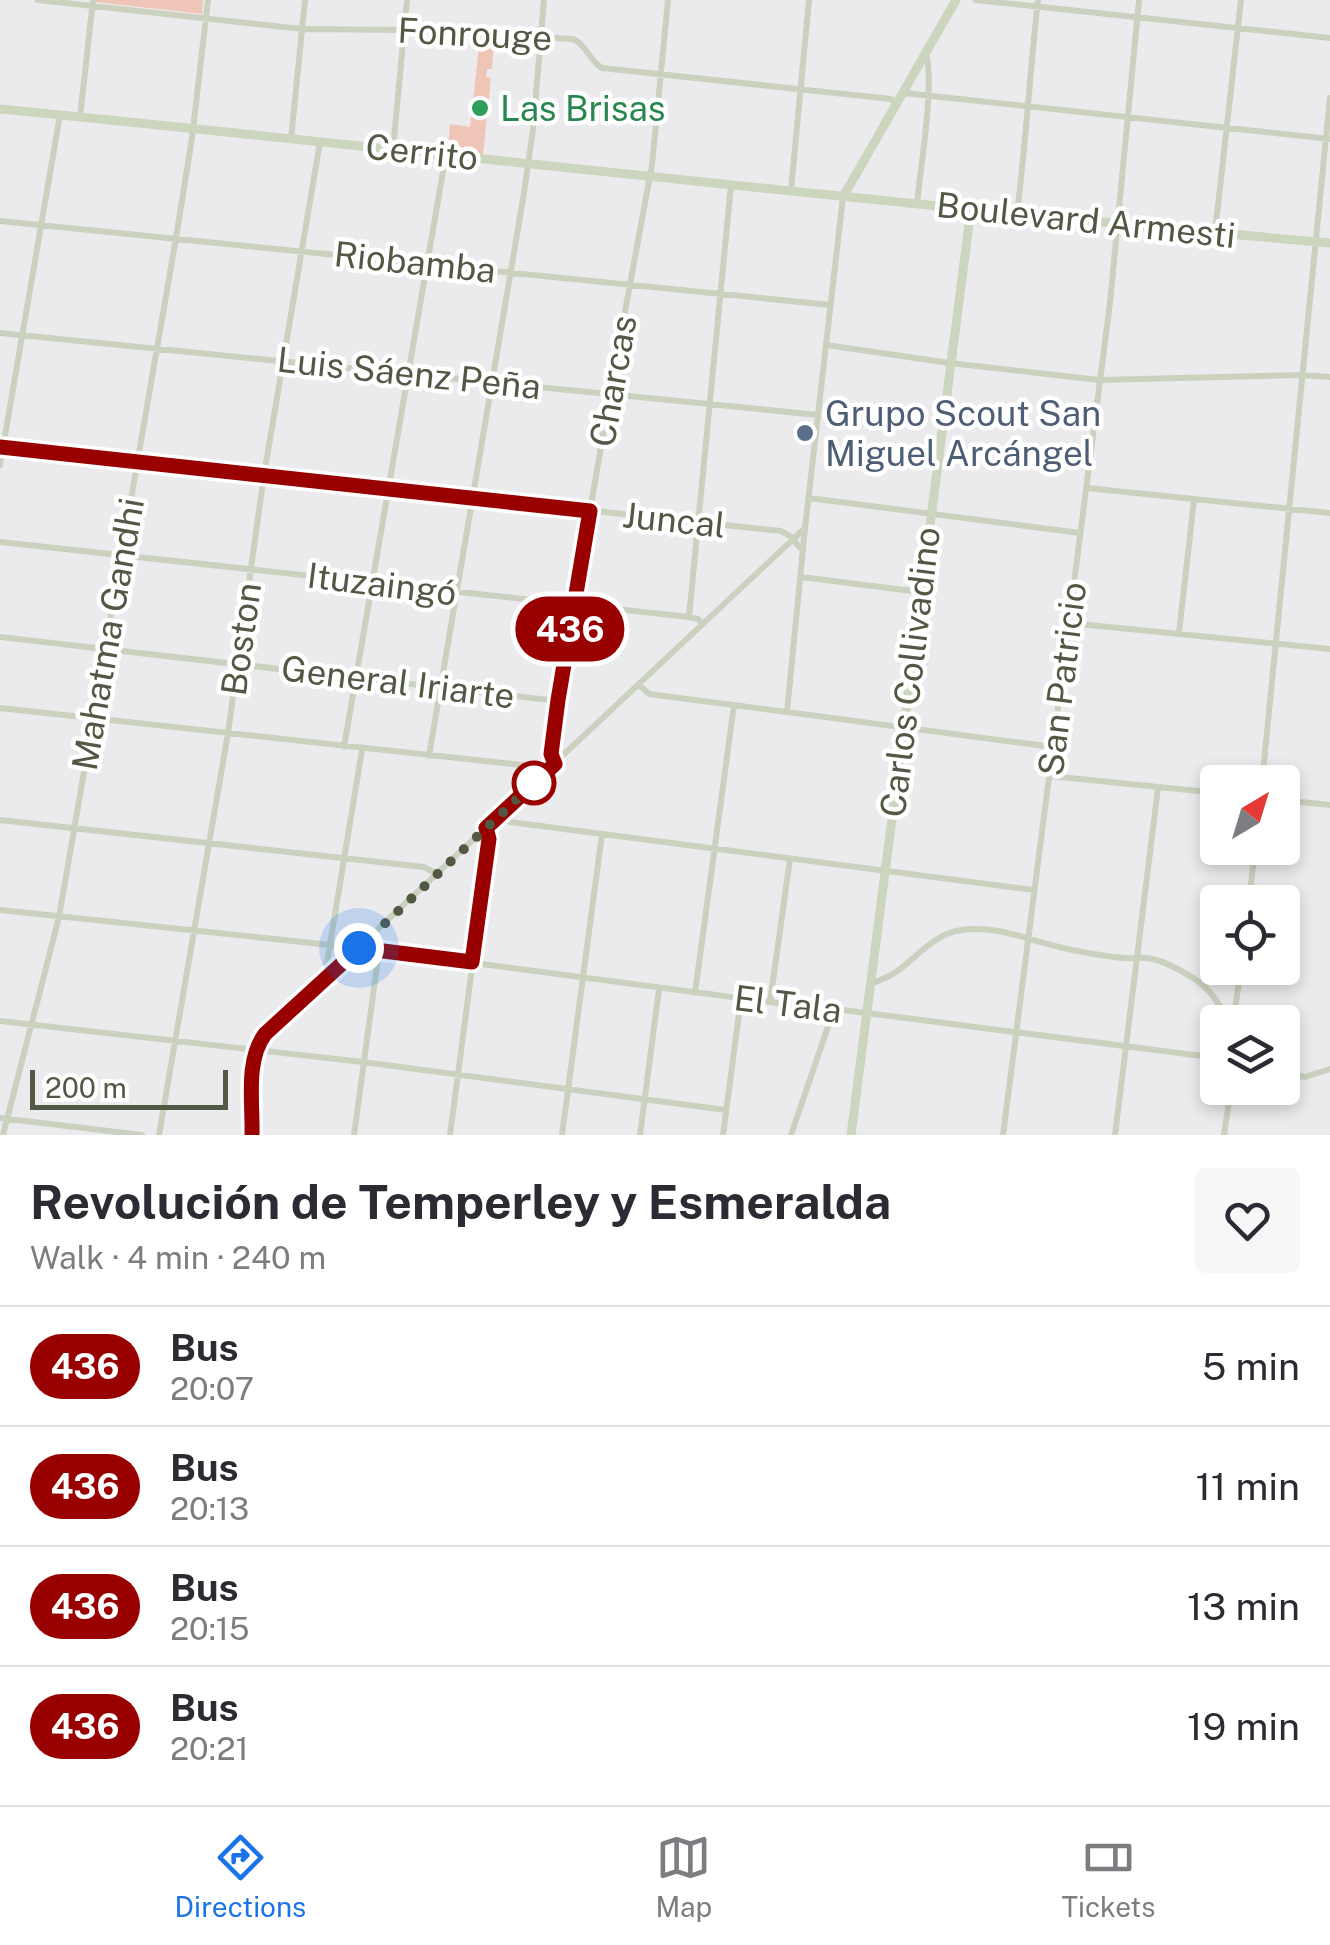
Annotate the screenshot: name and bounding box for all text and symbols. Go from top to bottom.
street label: Fonrouge [397,9,553,59]
place label: Las Brisas [500,88,665,129]
marker: Las Brisas [469,97,491,119]
street label: Cerrito [364,126,480,178]
street label: Boulevard Armesti [934,184,1238,256]
street label: Riobamba [332,233,498,291]
street label: Charcas [581,312,645,450]
street label: Luis Sáenz Peña [275,339,543,407]
place label: Grupo Scout San Miguel Arcángel [825,393,1101,474]
marker: Grupo Scout San Miguel Arcángel [794,422,816,444]
street label: Juncal [621,494,727,546]
street label: Mahatma Gandhi [64,495,152,773]
street label: Carlos Collivadino [872,525,948,819]
street label: Ituzaingó [305,555,459,613]
street label: Boston [213,580,269,698]
street label: San Patricio [1030,580,1094,778]
line badge: 436 [512,596,628,662]
text: 436 [535,609,605,650]
street label: General Iriarte [279,647,517,717]
unlabelled marker [513,762,555,804]
north arrow [1200,765,1300,865]
map controls [1200,765,1300,1105]
button: locate [1200,885,1300,985]
your location [334,923,384,973]
street label: El Tala [732,977,844,1031]
button: layers [1200,1005,1300,1105]
scale bar [30,1065,228,1110]
text: 200 m [45,1071,127,1104]
button: heart [1195,1168,1300,1273]
text: Revolución de Temperley y Esmeralda [30,1173,891,1230]
text: Walk · 4 min · 240 m [30,1239,326,1276]
text: Bus [170,1325,239,1370]
text: 5 min [1202,1344,1300,1389]
text: 436 [50,1346,120,1387]
text: 20:07 [170,1370,254,1407]
text: Bus [170,1445,239,1490]
text: 11 min [1195,1464,1300,1509]
text: 436 [50,1466,120,1507]
text: 20:13 [170,1490,249,1527]
text: Bus [170,1565,239,1610]
text: 13 min [1187,1584,1300,1629]
text: 436 [50,1586,120,1627]
text: 20:15 [170,1610,249,1647]
text: Bus [170,1685,239,1730]
text: 19 min [1187,1704,1300,1749]
text: 436 [50,1706,120,1747]
text: 20:21 [170,1730,249,1767]
tab: Directions [175,1830,306,1923]
tab: Map [655,1830,712,1923]
tab: Tickets [1061,1830,1155,1923]

